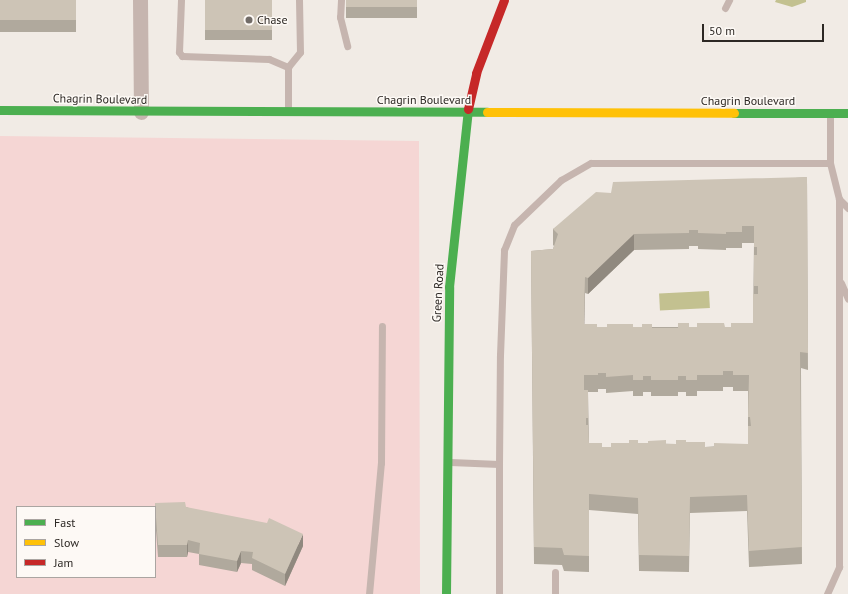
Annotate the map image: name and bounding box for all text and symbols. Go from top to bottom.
place label: Chase [257,13,288,27]
marker: Chase [244,15,254,25]
scale bar [704,16,826,42]
text: 50 m [709,23,735,38]
street label: Chagrin Boulevard [53,91,147,107]
street label: Chagrin Boulevard [377,93,471,107]
street label: Chagrin Boulevard [701,94,795,108]
street label: Green Road [429,263,447,323]
legend [16,506,156,578]
text: Fast [54,515,75,530]
text: Slow [54,535,79,550]
text: Jam [54,555,73,570]

